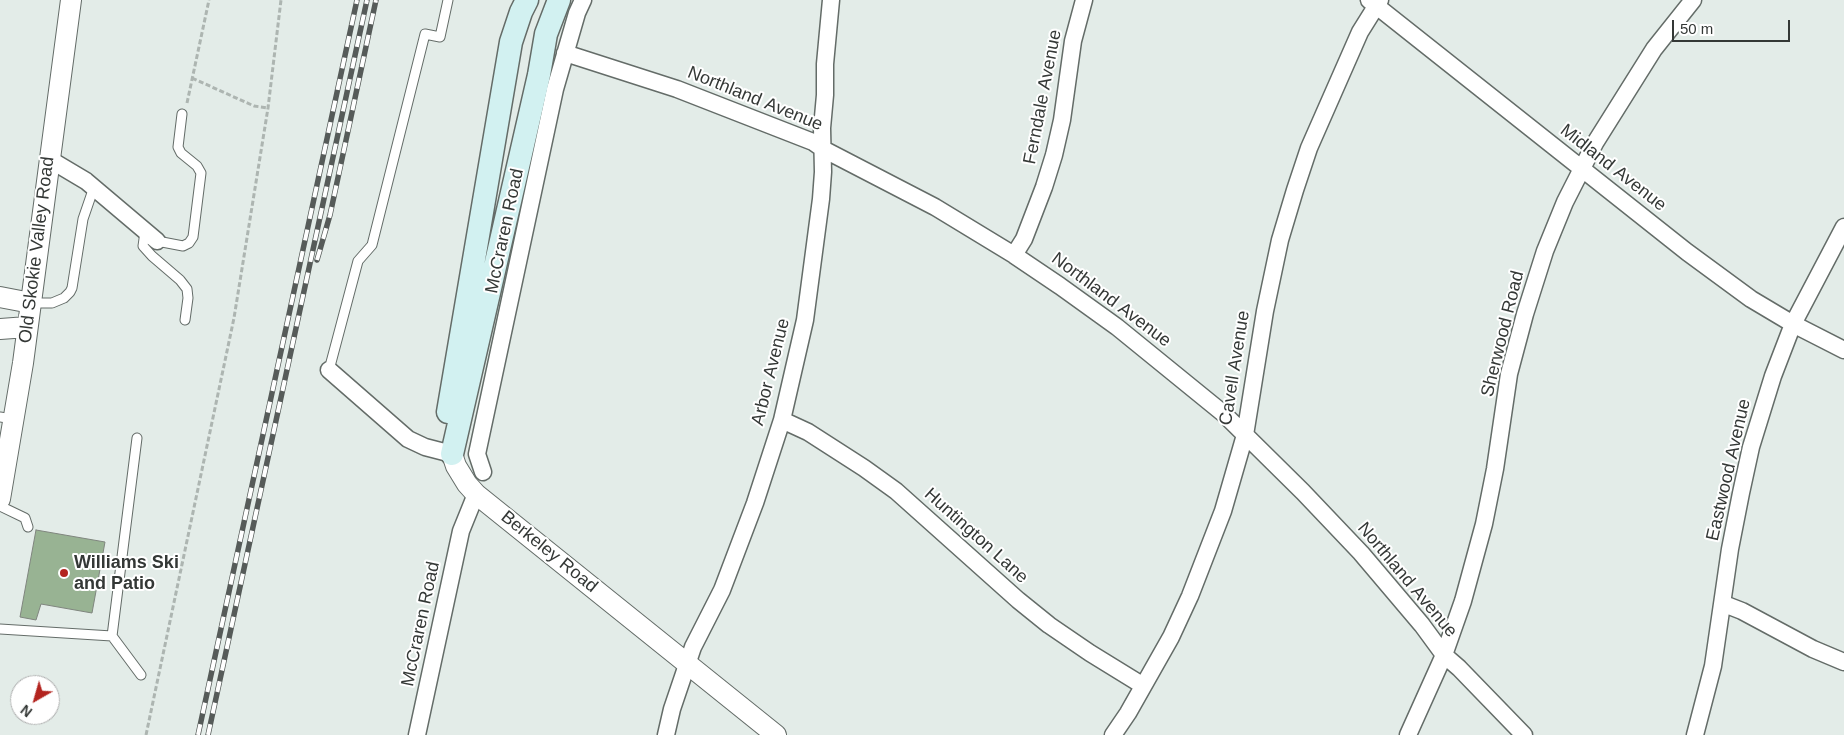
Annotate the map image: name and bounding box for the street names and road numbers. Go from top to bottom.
street label: Ferndale Avenue [1019,28,1067,166]
street label: Northland Avenue [684,62,826,136]
street label: Midland Avenue [1556,120,1670,216]
street label: Old Skokie Valley Road [15,156,59,344]
street label: McCraren Road [481,167,529,295]
street label: Northland Avenue [1047,248,1175,352]
street label: Sherwood Road [1477,269,1529,399]
street label: Cavell Avenue [1215,309,1255,427]
street label: Arbor Avenue [747,316,795,428]
street label: Eastwood Avenue [1702,397,1756,543]
street label: Huntington Lane [920,484,1032,588]
street label: Berkeley Road [496,506,602,598]
street label: Northland Avenue [1353,518,1461,642]
street label: McCraren Road [397,560,445,688]

